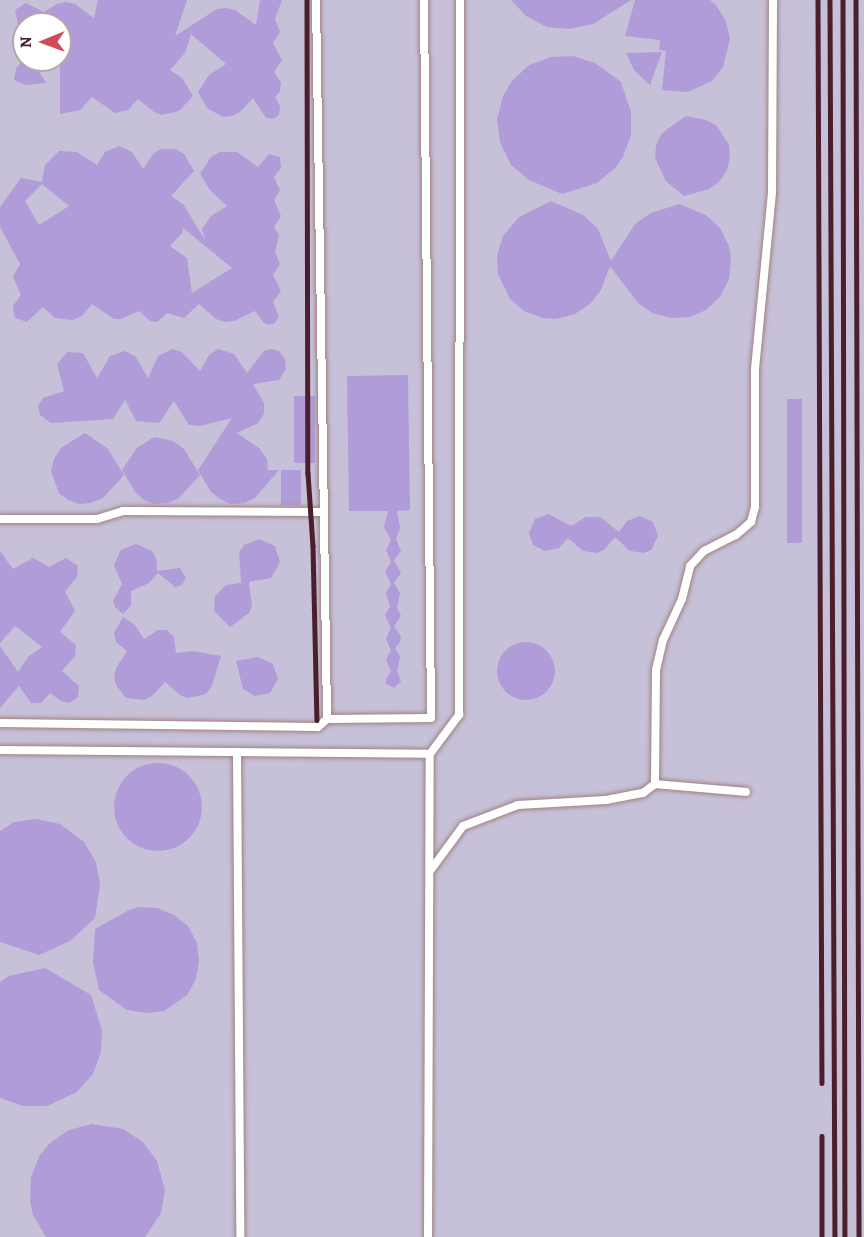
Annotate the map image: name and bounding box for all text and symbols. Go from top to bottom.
north arrow [12,12,72,72]
text: N [15,36,37,48]

